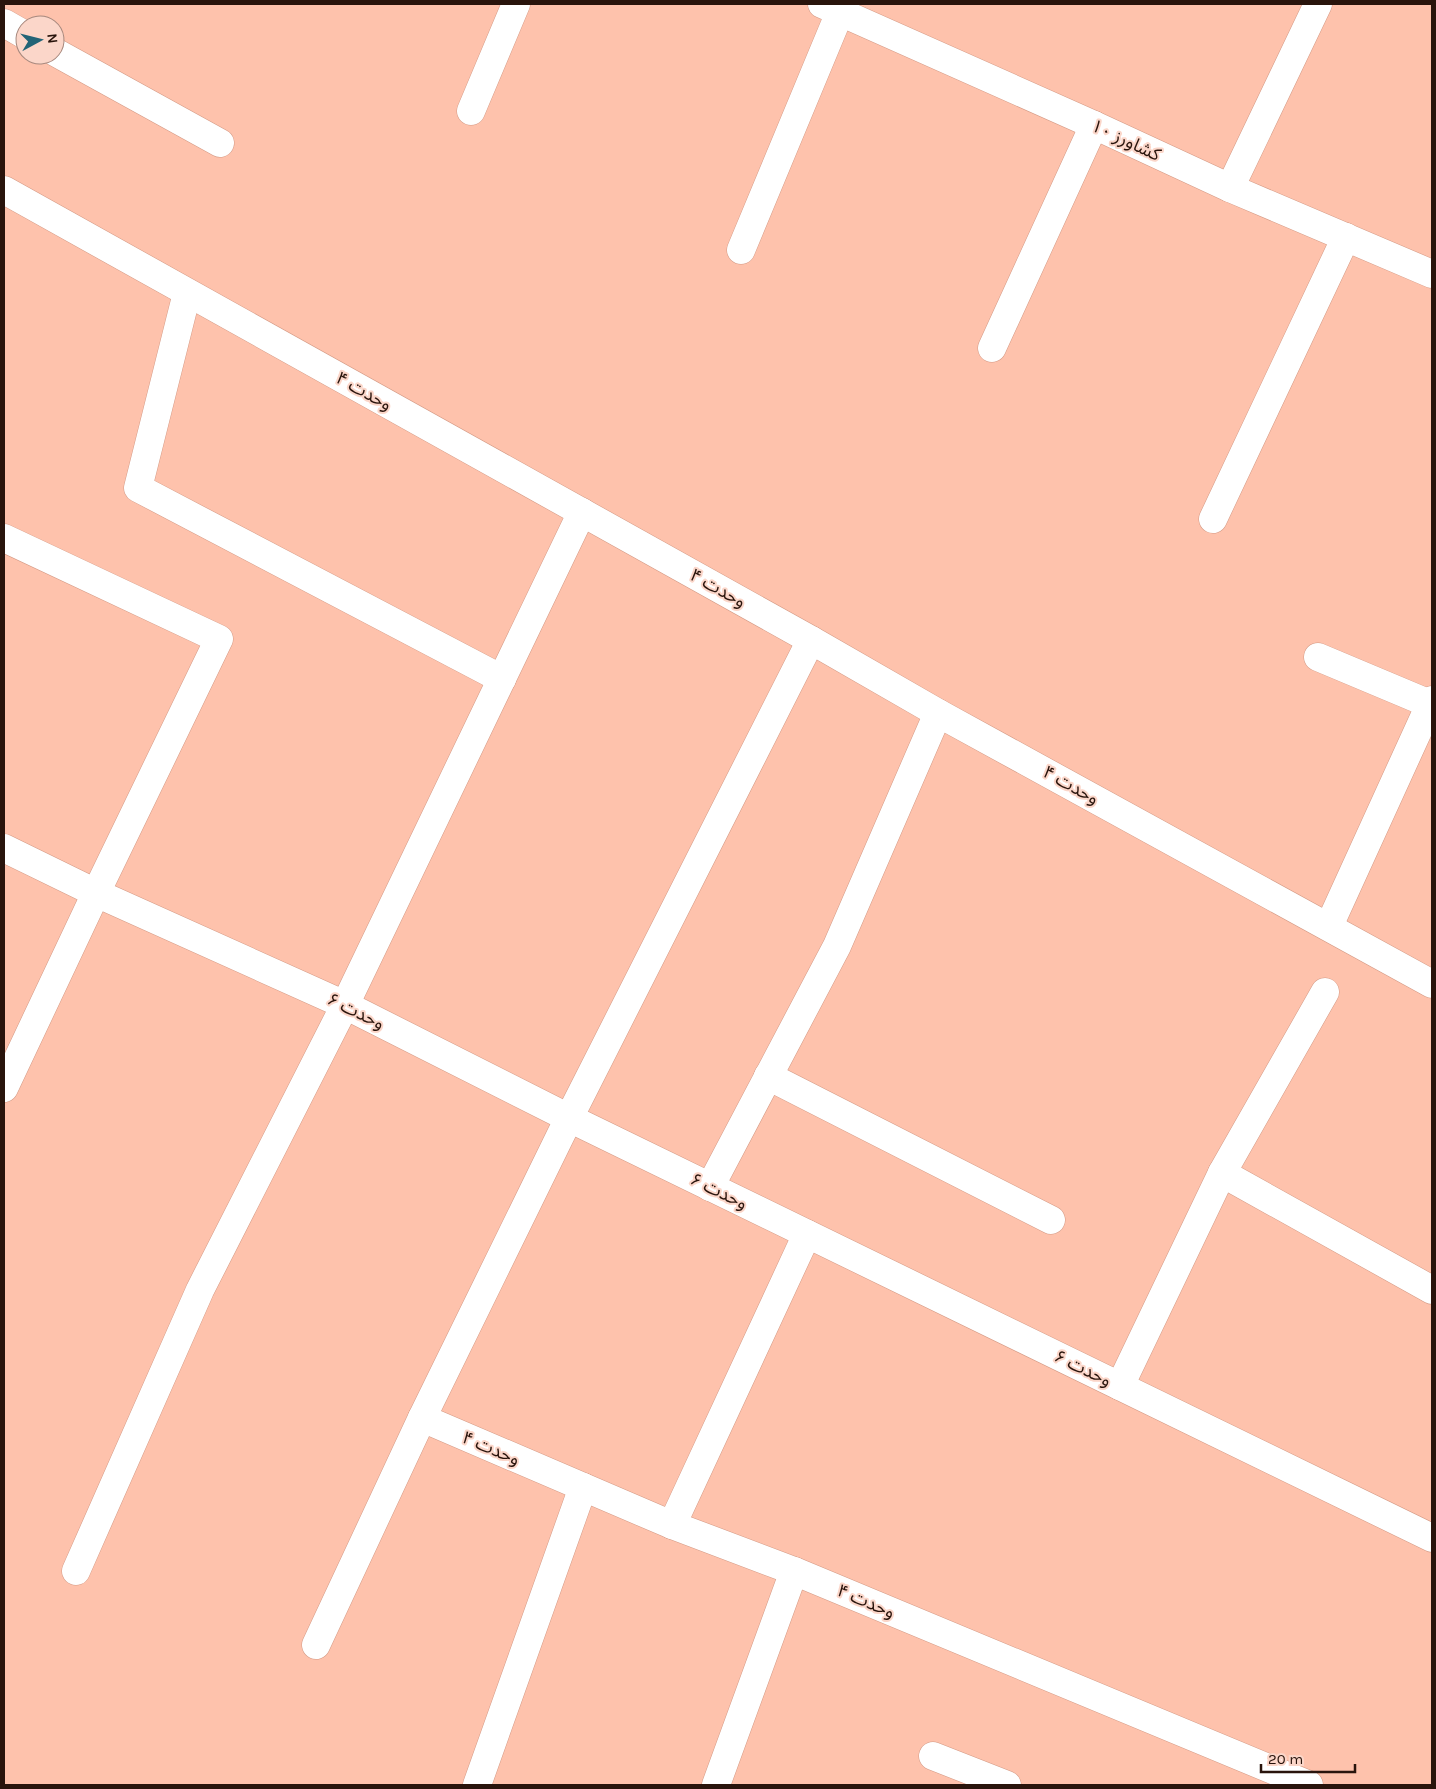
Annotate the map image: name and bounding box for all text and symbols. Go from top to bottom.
north arrow [15,15,65,65]
text: N [43,32,61,44]
street label: کشاورز ۱۰ [1088,114,1165,166]
street label: وحدت ۴ [332,367,396,415]
street label: وحدت ۴ [686,564,750,612]
street label: وحدت ۴ [1039,761,1103,809]
street label: وحدت ۶ [324,988,388,1034]
street label: وحدت ۶ [687,1168,751,1214]
street label: وحدت ۶ [1051,1345,1115,1391]
street label: وحدت ۴ [459,1426,523,1470]
street label: وحدت ۴ [834,1579,898,1623]
scale bar [1261,1742,1355,1774]
text: 20 m [1268,1750,1303,1768]

